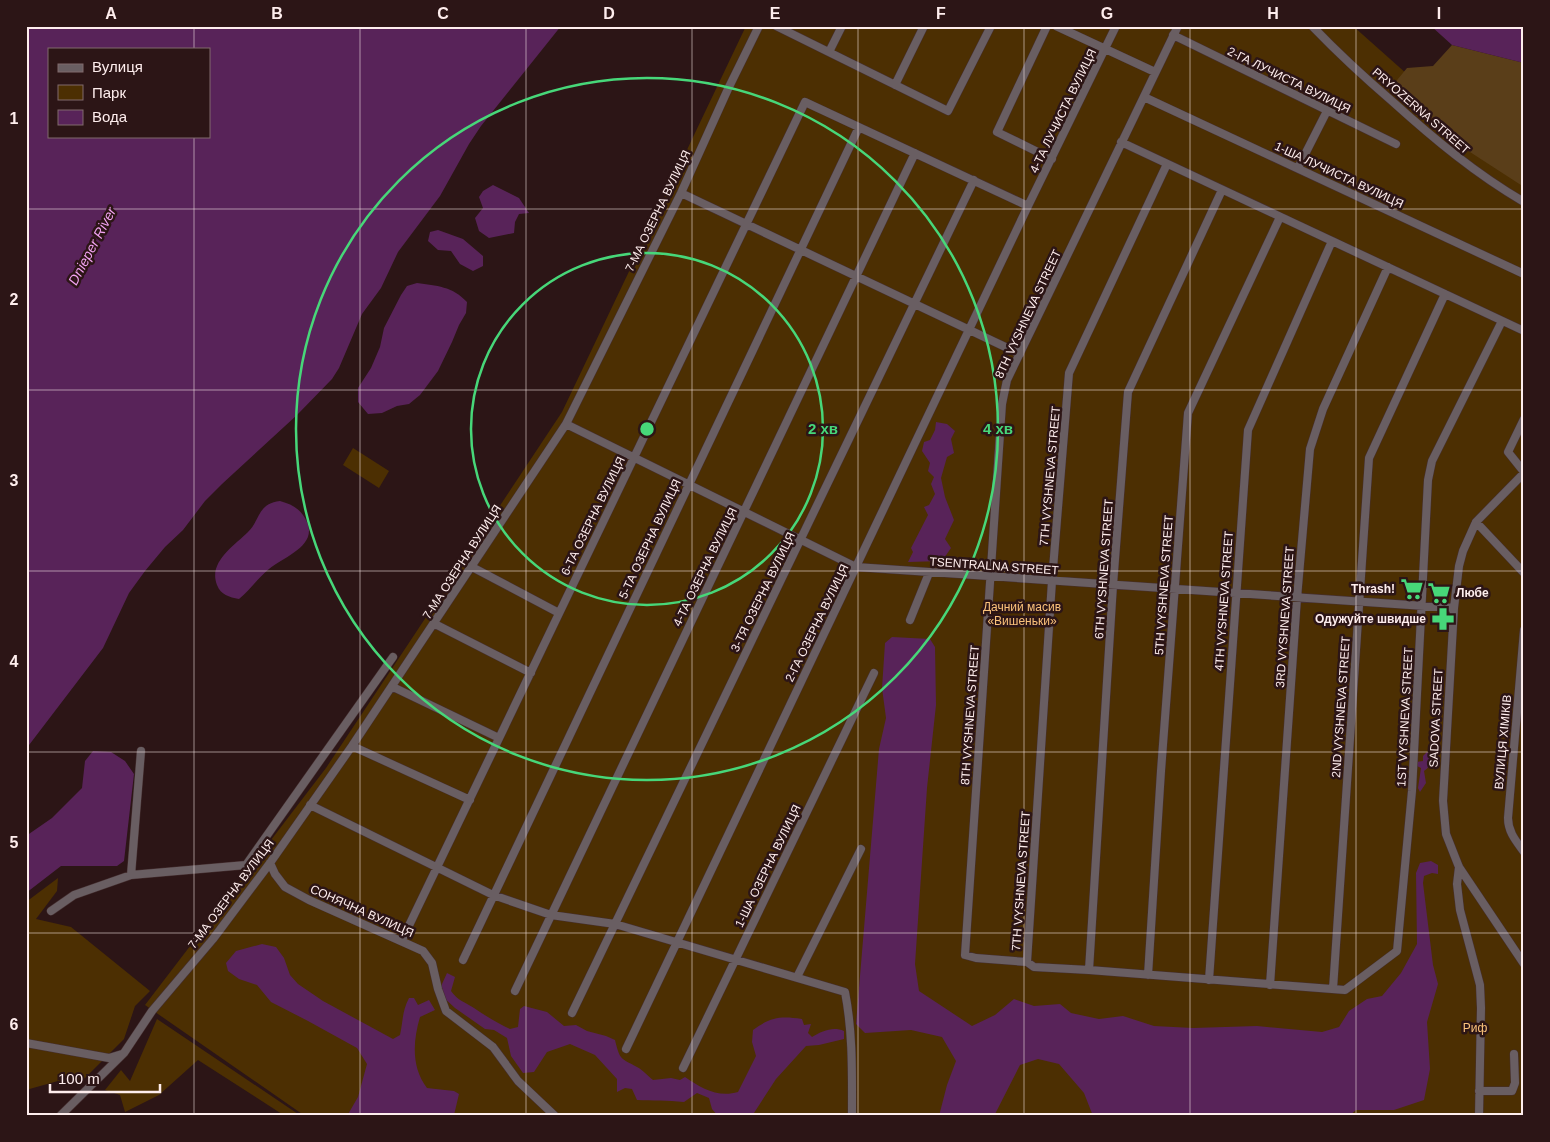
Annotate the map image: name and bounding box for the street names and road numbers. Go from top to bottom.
street label: 2-ГА ЛУЧИСТА ВУЛИЦЯ [1225,44,1353,116]
street label: 4-ТА ЛУЧИСТА ВУЛИЦЯ [1027,47,1099,175]
street label: PRYOZERNA STREET [1369,65,1473,158]
street label: 1-ША ЛУЧИСТА ВУЛИЦЯ [1272,139,1406,211]
street label: 7-МА ОЗЕРНА ВУЛИЦЯ [622,148,694,274]
street label: 8TH VYSHNEVA STREET [992,247,1064,381]
street label: 7TH VYSHNEVA STREET [1037,405,1063,547]
street label: 6-ТА ОЗЕРНА ВУЛИЦЯ [558,454,628,578]
street label: 5-ТА ОЗЕРНА ВУЛИЦЯ [616,477,684,601]
street label: 6TH VYSHNEVA STREET [1092,498,1116,640]
street label: 7-МА ОЗЕРНА ВУЛИЦЯ [420,502,504,622]
street label: 4-ТА ОЗЕРНА ВУЛИЦЯ [670,505,740,629]
street label: 5TH VYSHNEVA STREET [1152,514,1176,656]
street label: 3-ТЯ ОЗЕРНА ВУЛИЦЯ [728,530,798,654]
street label: 4TH VYSHNEVA STREET [1212,530,1236,672]
street label: 3RD VYSHNEVA STREET [1273,545,1297,688]
street label: TSENTRALNA STREET [929,555,1060,578]
street label: 2-ГА ОЗЕРНА ВУЛИЦЯ [782,562,852,684]
street label: 2ND VYSHNEVA STREET [1329,635,1353,778]
street label: 8TH VYSHNEVA STREET [958,644,982,786]
street label: 1ST VYSHNEVA STREET [1394,646,1416,787]
street label: SADOVA STREET [1426,667,1446,768]
street label: ВУЛИЦЯ ХІМІКІВ [1492,694,1514,790]
street label: 1-ША ОЗЕРНА ВУЛИЦЯ [732,802,804,930]
street label: 7TH VYSHNEVA STREET [1009,810,1033,952]
street label: 7-МА ОЗЕРНА ВУЛИЦЯ [185,836,277,952]
street label: СОНЯЧНА ВУЛИЦЯ [308,882,416,940]

